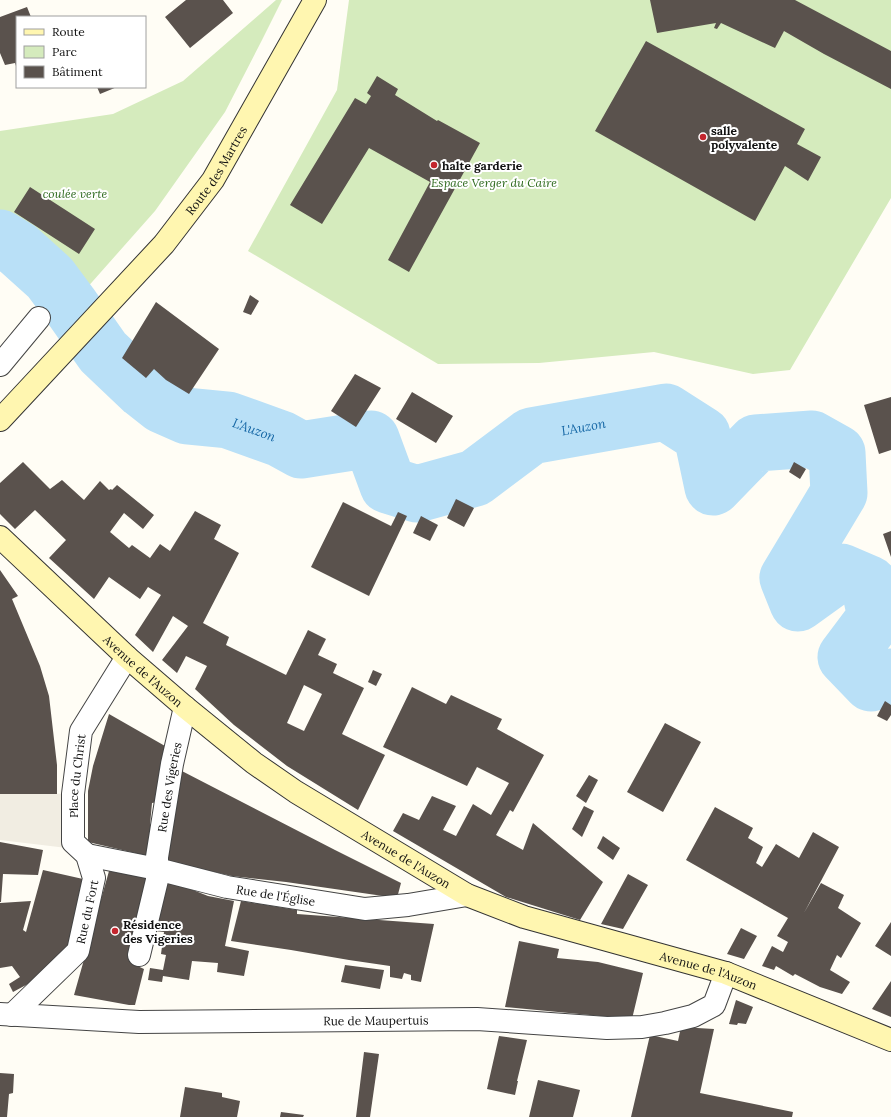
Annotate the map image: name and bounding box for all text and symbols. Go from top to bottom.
legend [16,16,146,88]
text: Route [52,24,85,39]
text: Parc [52,44,77,59]
text: Bâtiment [52,64,103,79]
street label: Route des Martres [182,123,250,218]
place label: salle polyvalente [711,123,778,152]
marker: salle polyvalente [698,132,708,142]
place label: halte garderie [442,158,523,173]
marker: halte garderie [429,160,439,170]
park label: Espace Verger du Caire [431,175,557,190]
park label: coulée verte [43,186,108,201]
water label: L'Auzon [230,414,278,445]
water label: L'Auzon [560,414,607,439]
street label: Avenue de l'Auzon [100,631,186,710]
street label: Place du Christ [65,733,88,818]
street label: Rue des Vigeries [154,740,184,833]
street label: Avenue de l'Auzon [358,825,453,891]
street label: Rue du Fort [72,878,101,945]
street label: Rue de l'Église [235,881,317,909]
place label: Résidence des Vigeries [123,917,193,946]
marker: Résidence des Vigeries [110,926,120,936]
street label: Avenue de l'Auzon [657,947,759,992]
street label: Rue de Maupertuis [323,1012,429,1028]

